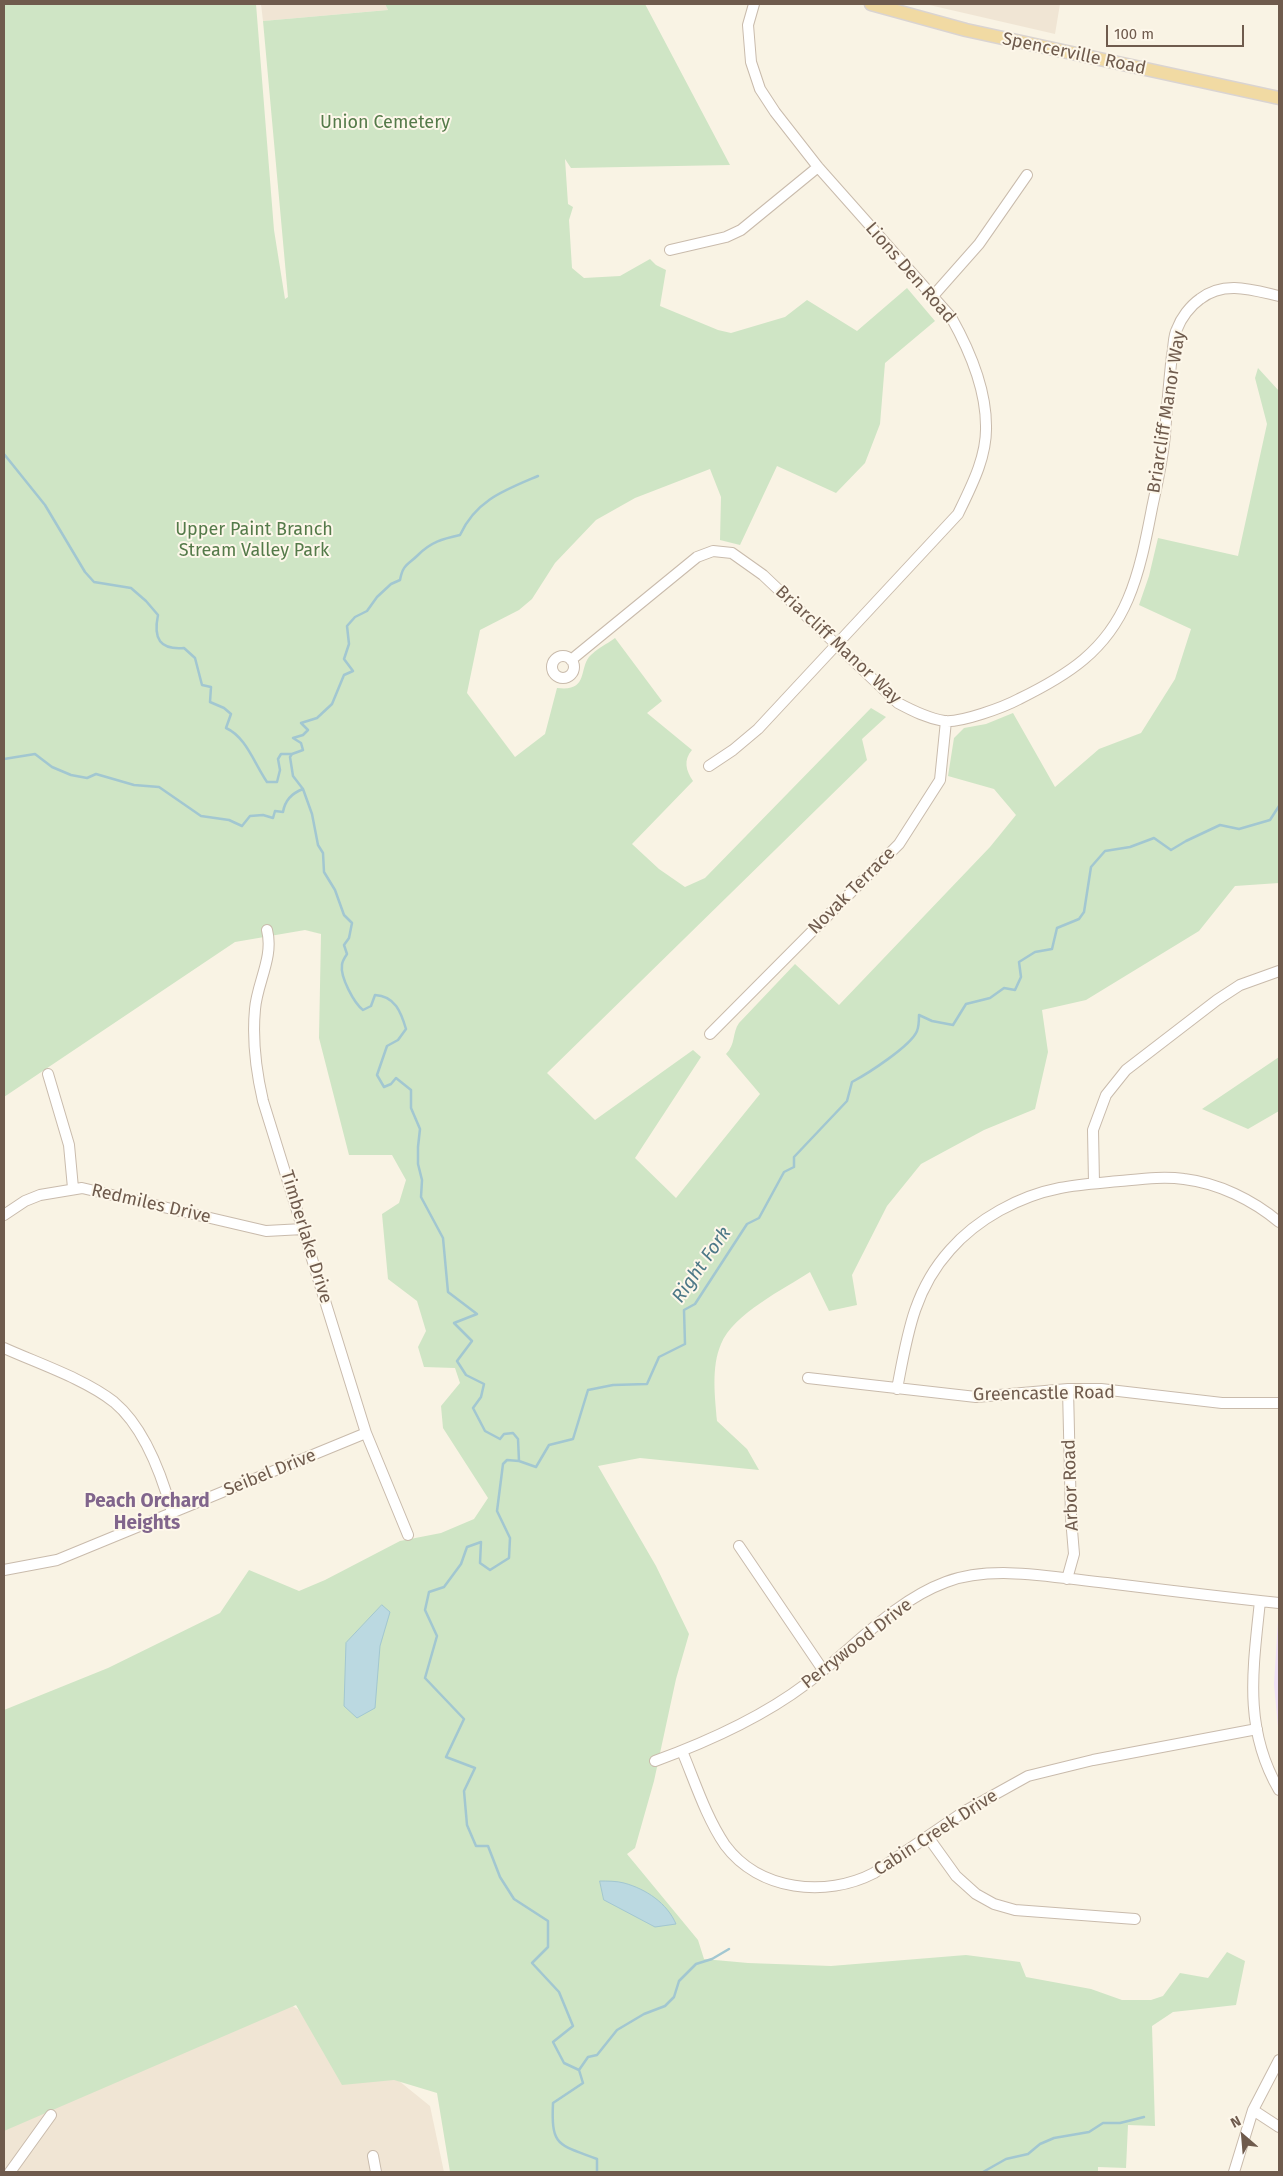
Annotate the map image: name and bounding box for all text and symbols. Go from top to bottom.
scale bar [1108,15,1246,47]
text: 100 m [1114,25,1154,43]
street label: Spencerville Road [1000,28,1148,80]
park label: Union Cemetery [320,112,450,134]
street label: Lions Den Road [860,218,960,328]
street label: Briarcliff Manor Way [1143,329,1191,495]
park label: Upper Paint Branch Stream Valley Park [175,519,333,562]
street label: Briarcliff Manor Way [771,581,905,709]
street label: Novak Terrace [804,843,900,939]
street label: Timberlake Drive [275,1168,337,1306]
street label: Redmiles Drive [89,1180,213,1228]
water label: Right Fork [668,1223,736,1307]
street label: Greencastle Road [973,1382,1115,1406]
street label: Arbor Road [1059,1439,1083,1531]
street label: Seibel Drive [221,1445,319,1501]
district label: Peach Orchard Heights [84,1491,210,1535]
street label: Perrywood Drive [797,1594,917,1694]
street label: Cabin Creek Drive [870,1785,1002,1881]
north arrow [1218,2111,1268,2161]
text: N [1228,2113,1244,2132]

